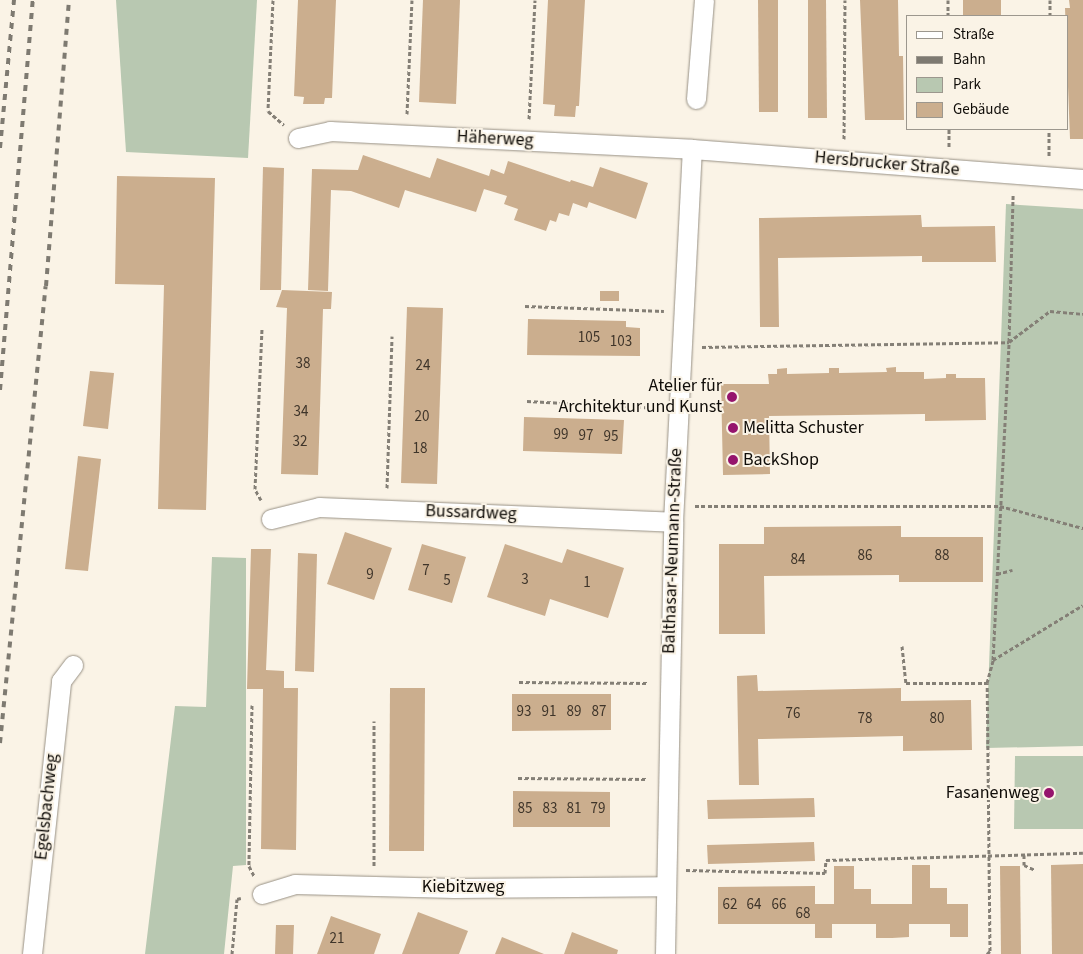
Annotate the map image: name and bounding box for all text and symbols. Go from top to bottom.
legend [906,15,1068,130]
text: Straße [953,24,994,45]
text: Bahn [953,49,986,70]
text: Park [953,74,981,95]
text: Gebäude [953,99,1009,120]
street label: Häherweg [456,126,534,152]
street label: Hersbrucker Straße [814,147,960,181]
house number: 105 [578,329,600,347]
house number: 103 [610,333,632,351]
house number: 38 [296,355,310,373]
house number: 24 [416,357,430,375]
place label: Atelier für Architektur und Kunst [558,376,722,418]
marker: Atelier für Architektur und Kunst [726,391,738,403]
house number: 34 [294,403,308,421]
house number: 20 [415,408,429,426]
place label: Melitta Schuster [743,417,864,439]
marker: Melitta Schuster [727,422,739,434]
house number: 99 [554,426,568,444]
house number: 97 [579,427,593,445]
house number: 95 [604,428,618,446]
house number: 32 [293,433,307,451]
house number: 18 [413,440,427,458]
street label: Balthasar-Neumann-Straße [659,448,687,654]
place label: BackShop [743,449,819,471]
marker: BackShop [727,454,739,466]
street label: Bussardweg [425,501,517,525]
house number: 86 [858,547,872,565]
house number: 88 [935,547,949,565]
house number: 84 [791,551,805,569]
house number: 7 [422,562,430,580]
house number: 9 [366,566,374,584]
house number: 3 [521,571,529,589]
house number: 5 [443,572,451,590]
house number: 1 [583,574,591,592]
house number: 93 [517,703,531,721]
house number: 91 [542,703,556,721]
house number: 89 [567,703,581,721]
house number: 87 [592,703,606,721]
house number: 76 [786,705,800,723]
house number: 78 [858,710,872,728]
house number: 80 [930,710,944,728]
street label: Egelsbachweg [31,753,63,861]
place label: Fasanenweg [946,782,1039,804]
marker: Fasanenweg [1043,787,1055,799]
house number: 85 [518,800,532,818]
house number: 83 [543,800,557,818]
house number: 81 [567,800,581,818]
house number: 79 [591,800,605,818]
street label: Kiebitzweg [422,876,504,898]
house number: 62 [723,896,737,914]
house number: 64 [747,896,761,914]
house number: 66 [772,896,786,914]
house number: 68 [796,905,810,923]
house number: 21 [330,930,344,948]

